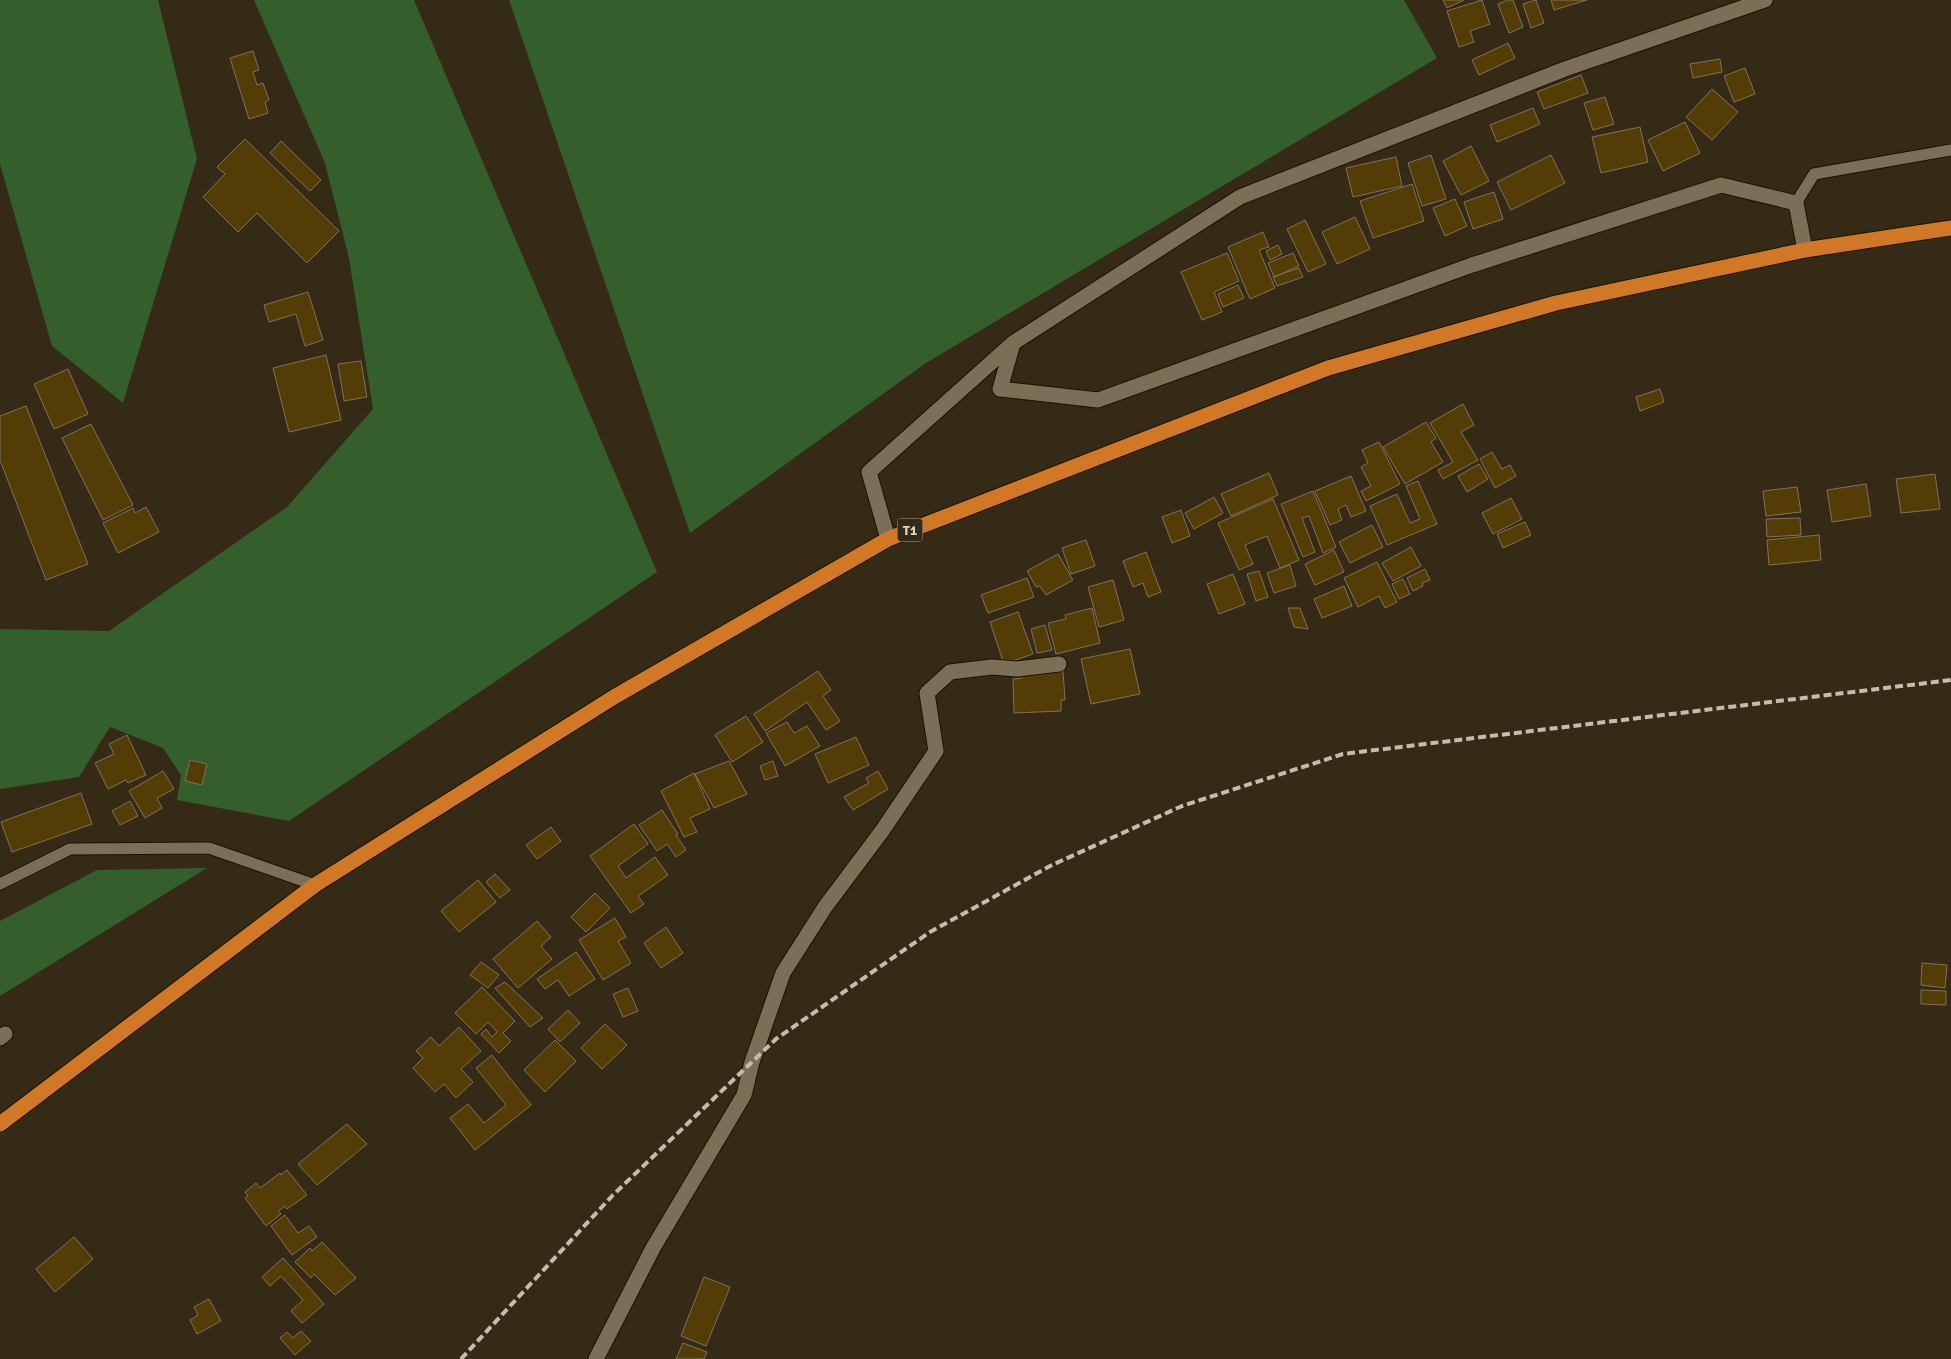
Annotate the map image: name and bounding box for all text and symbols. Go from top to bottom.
road number: T1 [898,518,922,542]

